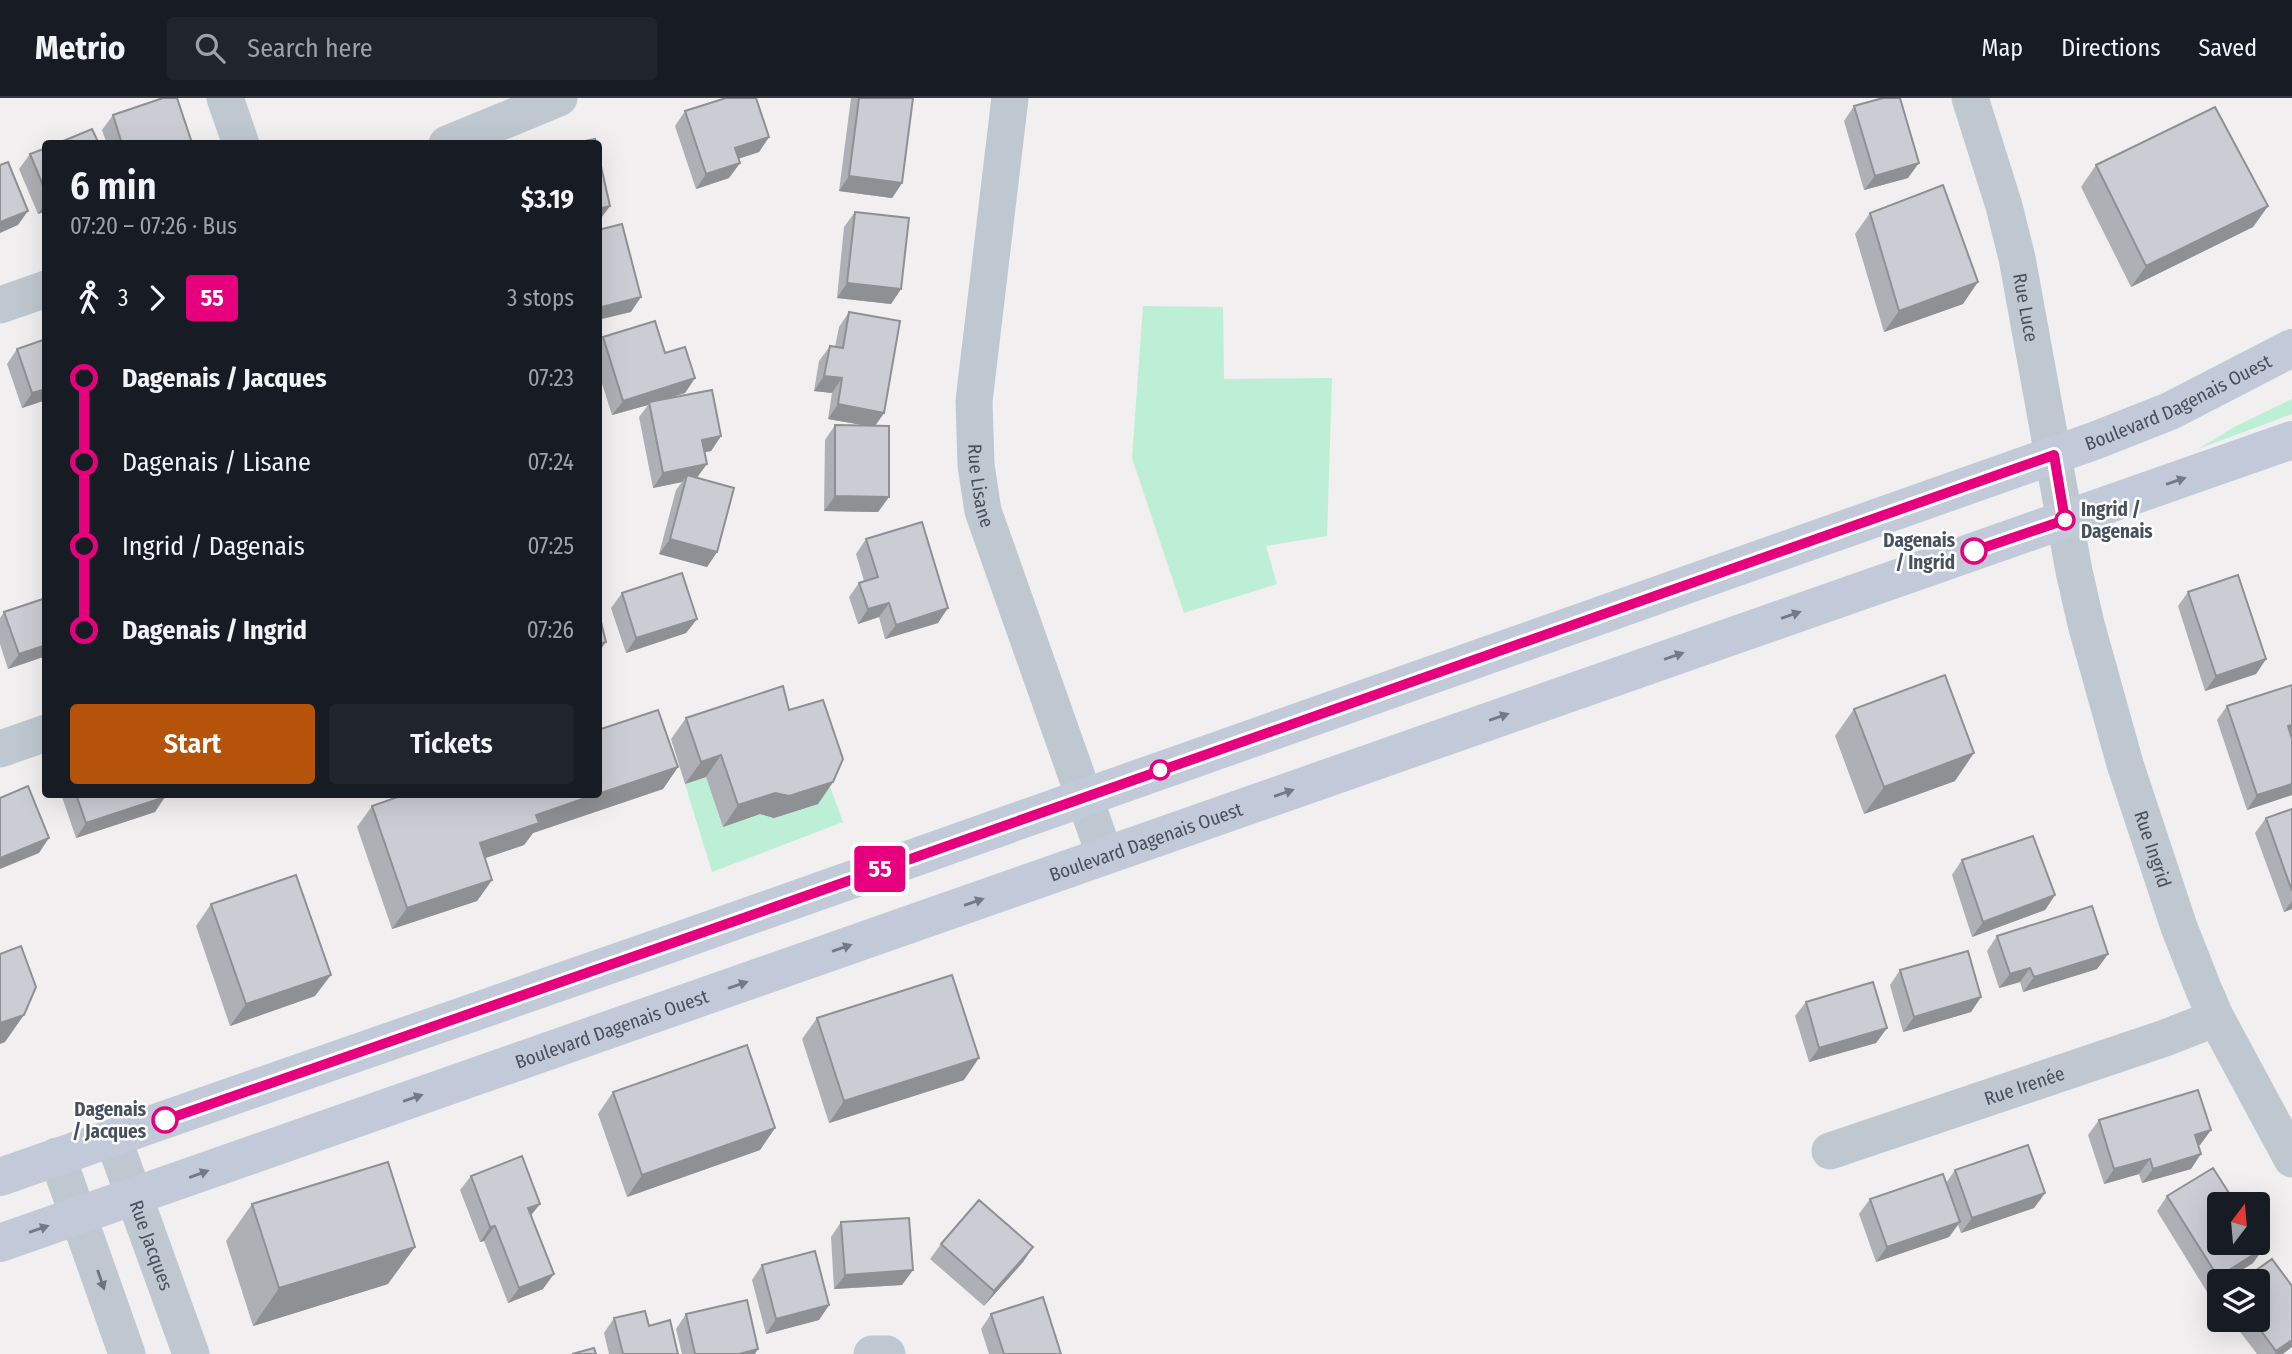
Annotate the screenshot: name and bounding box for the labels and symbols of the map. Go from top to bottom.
street label: Rue Luce [2008,271,2044,344]
street label: Boulevard Dagenais Ouest [2082,349,2276,455]
street label: Rue Lisane [964,443,999,530]
one-way arrow [2165,475,2186,486]
place label: Ingrid / Dagenais [2081,498,2153,543]
marker: Ingrid / Dagenais [2055,510,2075,530]
place label: Dagenais / Ingrid [1883,529,1956,574]
marker: Dagenais / Ingrid [1961,538,1987,564]
one-way arrow [1780,609,1801,620]
one-way arrow [1664,650,1685,661]
one-way arrow [1489,711,1510,722]
unlabelled marker [1150,760,1170,780]
one-way arrow [1274,787,1295,798]
street label: Boulevard Dagenais Ouest [1046,797,1246,886]
street label: Rue Ingrid [2130,807,2177,890]
line badge: 55 [848,846,912,892]
one-way arrow [963,896,984,907]
one-way arrow [831,942,852,953]
one-way arrow [727,979,748,990]
street label: Boulevard Dagenais Ouest [512,984,712,1073]
street label: Rue Irenée [1981,1061,2067,1110]
one-way arrow [402,1092,423,1103]
place label: Dagenais / Jacques [72,1098,147,1143]
marker: Dagenais / Jacques [152,1107,178,1133]
one-way arrow [188,1168,209,1179]
north arrow [2207,1192,2270,1255]
street label: Rue Jacques [125,1197,179,1293]
one-way arrow [29,1223,50,1234]
one-way arrow [96,1270,107,1291]

